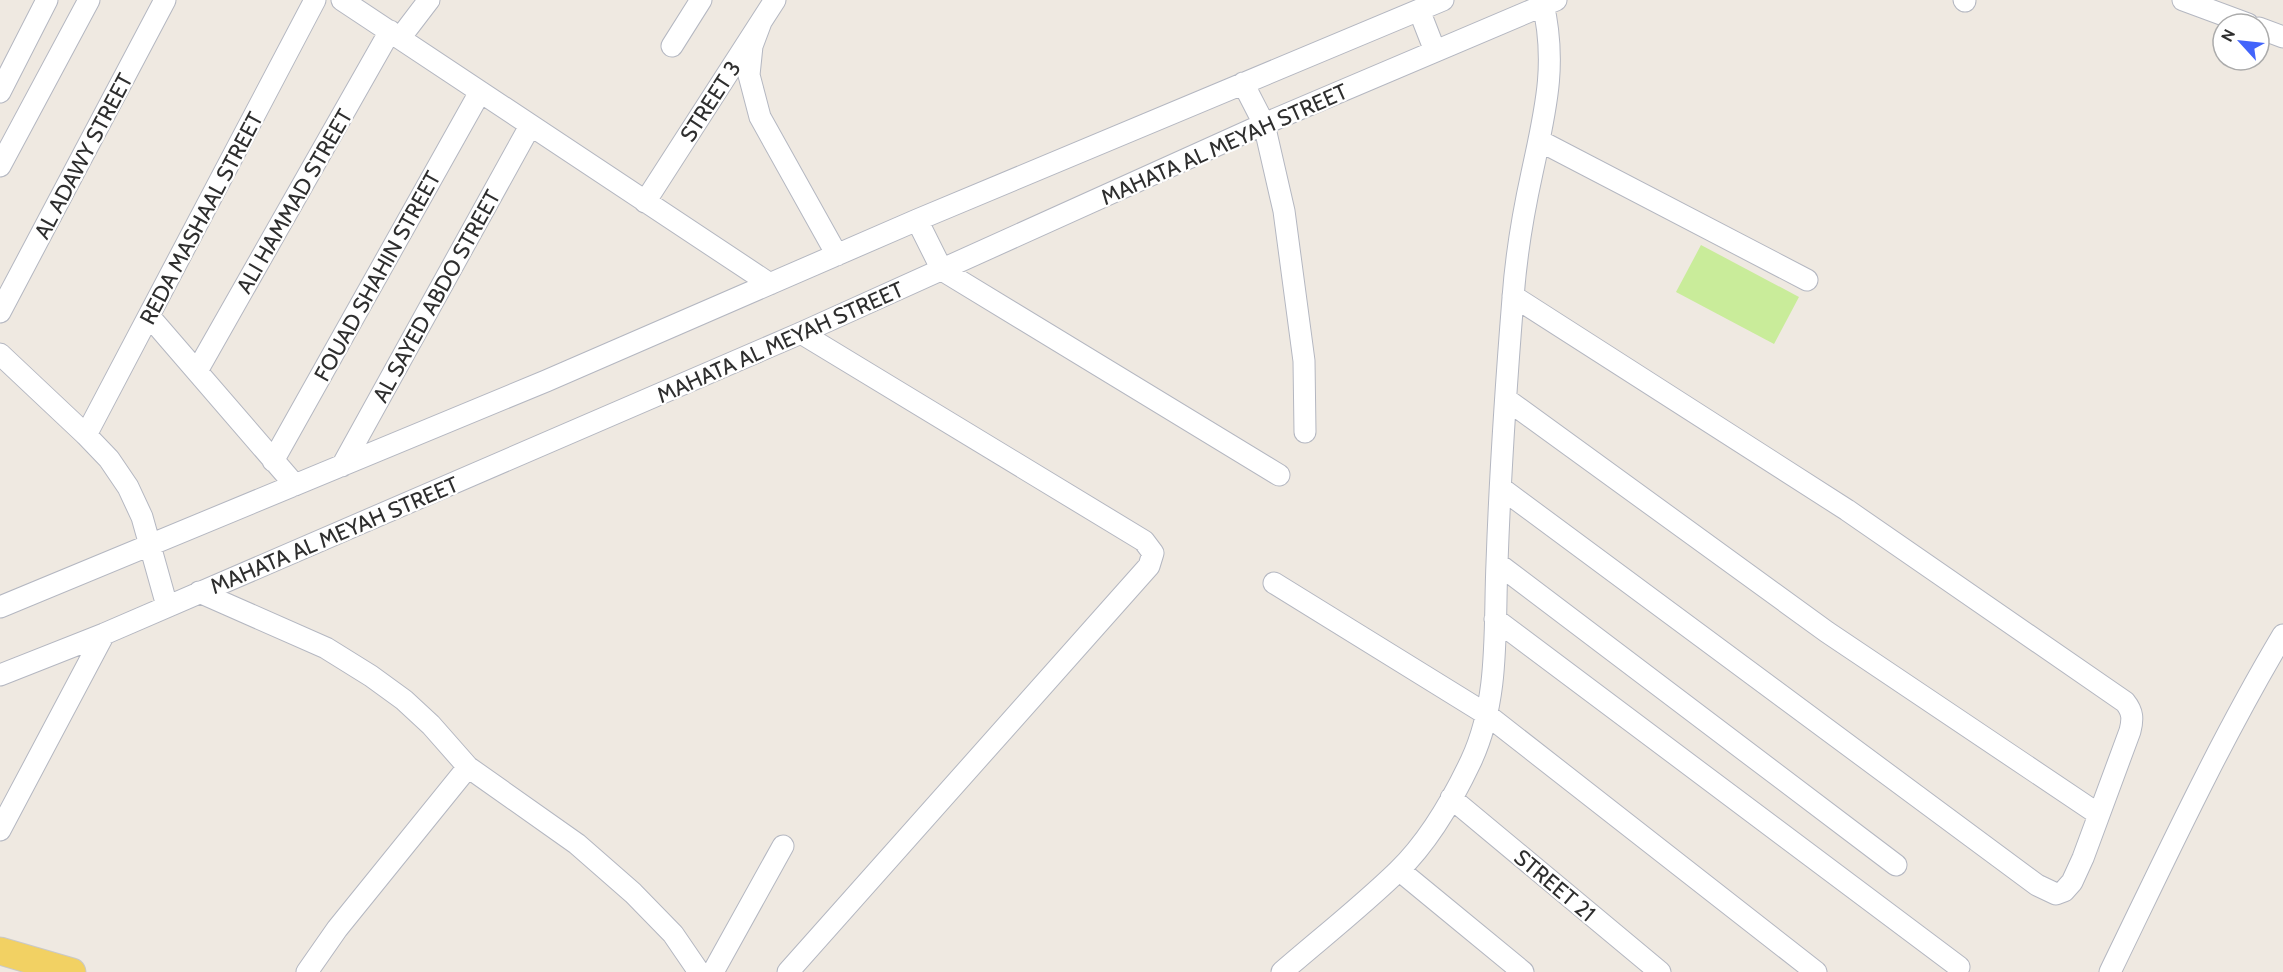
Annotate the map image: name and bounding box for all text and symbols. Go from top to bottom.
north arrow [2211,12,2271,72]
text: N [2217,26,2239,45]
street label: STREET 3 [674,56,746,147]
street label: AL ADAWY STREET [28,69,139,244]
street label: MAHATA AL MEYAH STREET [1097,78,1352,211]
street label: ALI HAMMAD STREET [231,104,358,298]
street label: REDA MASHAAL STREET [134,107,269,329]
street label: FOUAD SHAHIN STREET [308,166,447,386]
street label: AL SAYED ABDO STREET [367,185,506,407]
street label: MAHATA AL MEYAH STREET [653,276,908,409]
street label: MAHATA AL MEYAH STREET [206,471,463,600]
street label: STREET 21 [1509,844,1601,927]

